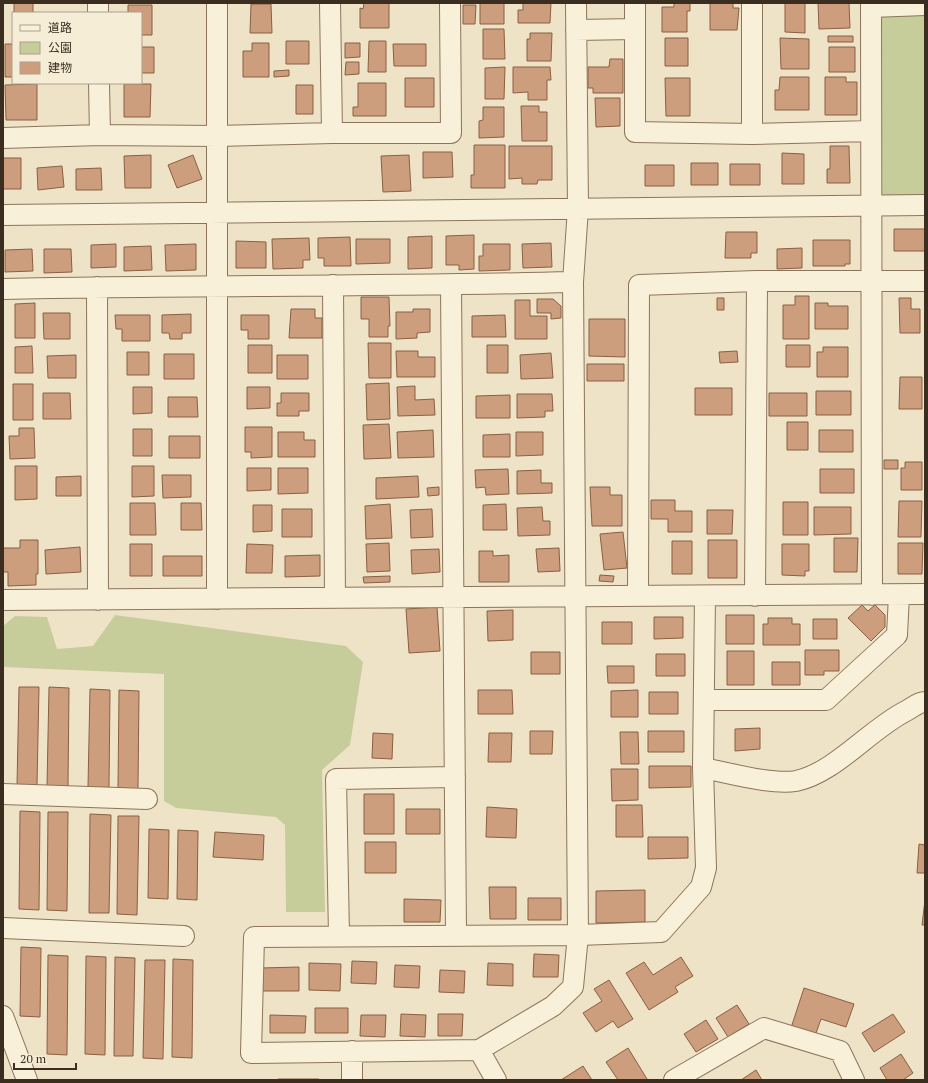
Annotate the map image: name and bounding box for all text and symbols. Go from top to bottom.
legend [12,12,142,84]
text: 道路 [48,20,72,35]
text: 公園 [48,40,72,55]
text: 建物 [48,60,72,75]
scale bar [14,1045,76,1071]
text: 20 m [20,1051,47,1066]

